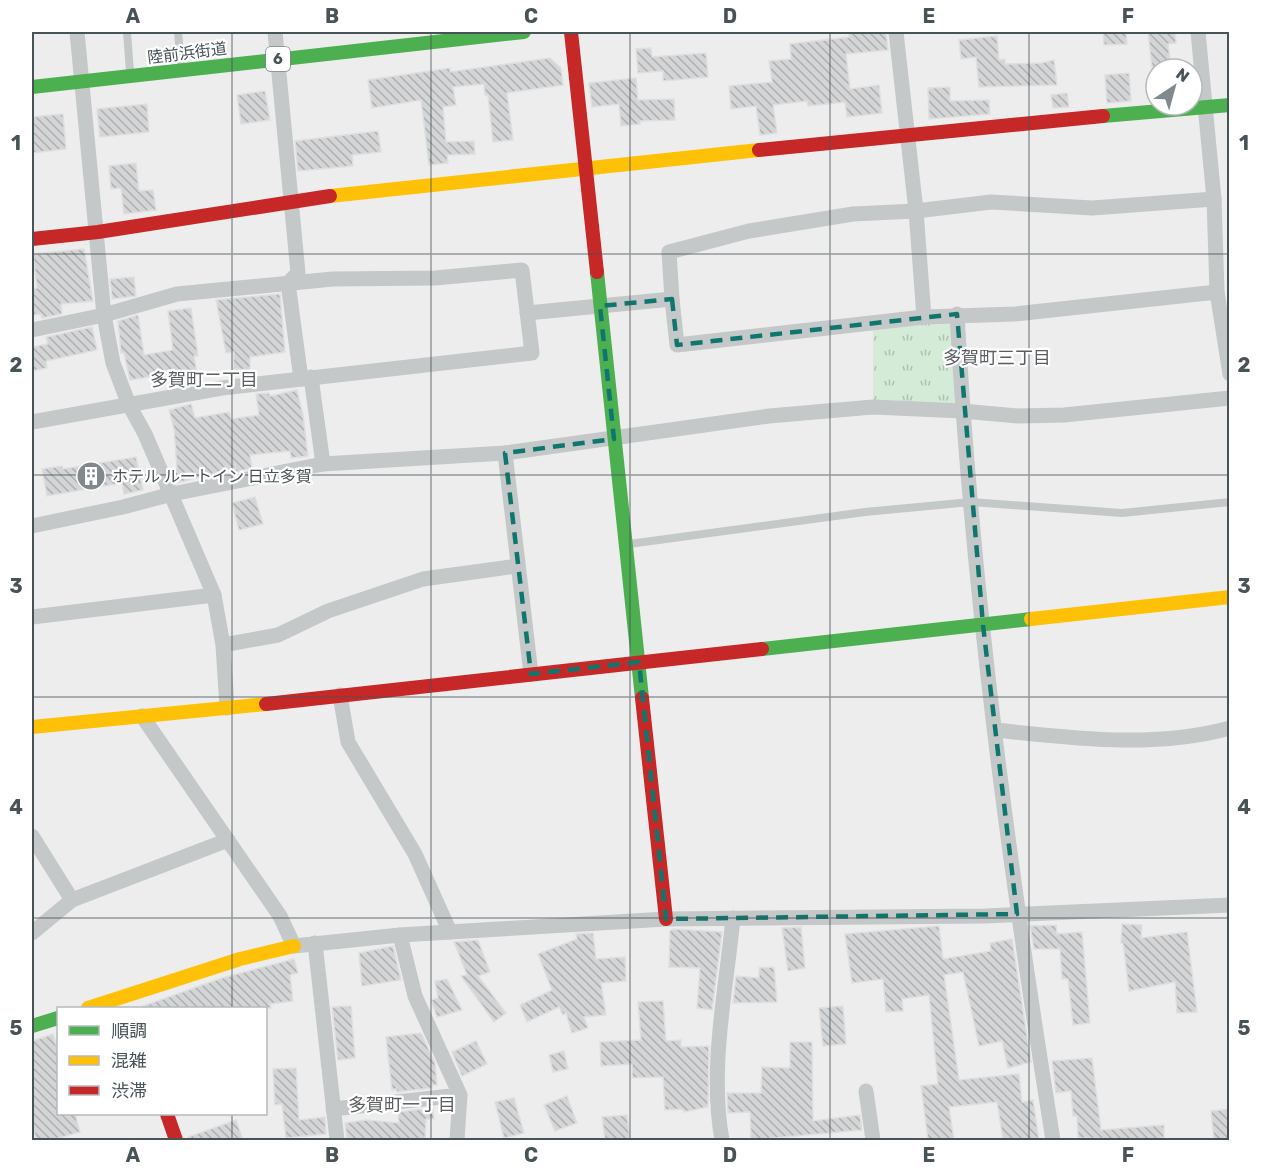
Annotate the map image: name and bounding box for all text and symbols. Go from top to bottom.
text: A [126,4,141,28]
text: B [325,4,339,28]
text: C [524,4,538,28]
text: D [723,4,737,28]
text: E [923,4,935,28]
text: F [1122,4,1134,28]
street label: 陸前浜街道 [146,39,228,67]
road number: 6 [266,47,290,71]
north arrow [1144,57,1204,117]
text: N [1172,64,1193,86]
text: 1 [11,131,21,155]
text: 1 [1239,131,1249,155]
district label: 多賀町三丁目 [943,347,1051,369]
text: 2 [10,353,23,377]
text: 2 [1238,353,1251,377]
district label: 多賀町二丁目 [150,369,258,391]
building icon: ホテル ルートイン 日立多賀 [75,460,107,492]
place label: ホテル ルートイン 日立多賀 [112,467,312,486]
text: 3 [9,574,23,598]
text: 3 [1237,574,1251,598]
text: 4 [9,795,23,819]
text: 4 [1237,795,1251,819]
legend [57,1007,267,1115]
text: 5 [10,1016,23,1040]
text: 5 [1238,1016,1251,1040]
text: 順調 [111,1020,147,1042]
text: 混雑 [111,1050,147,1072]
text: 渋滞 [111,1080,147,1102]
district label: 多賀町一丁目 [348,1094,456,1116]
text: A [126,1143,141,1167]
text: B [325,1143,339,1167]
text: C [524,1143,538,1167]
text: D [723,1143,737,1167]
text: E [923,1143,935,1167]
text: F [1122,1143,1134,1167]

